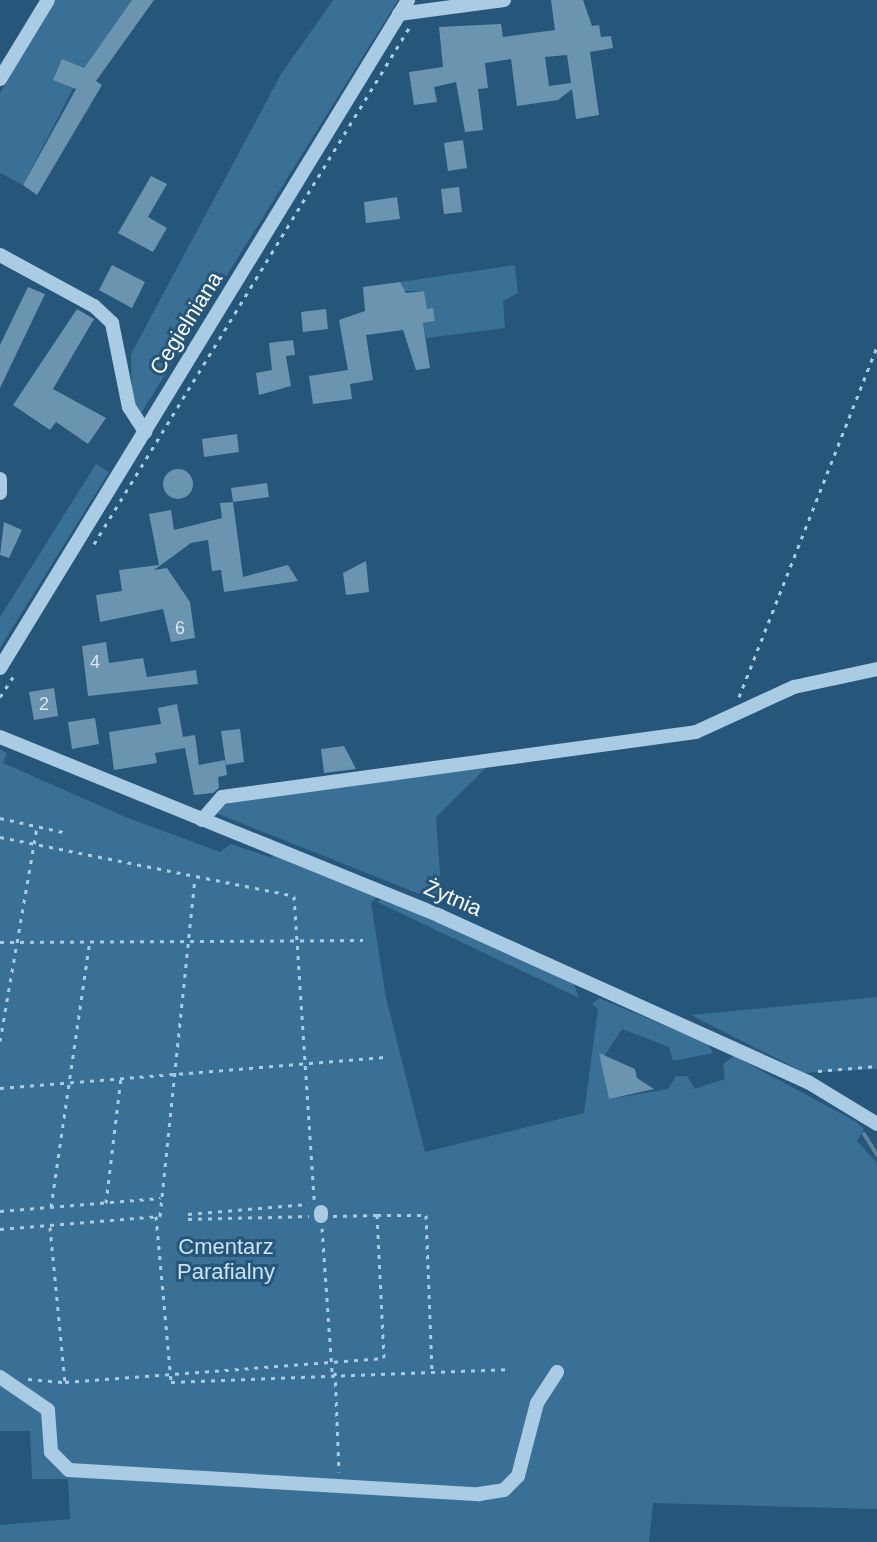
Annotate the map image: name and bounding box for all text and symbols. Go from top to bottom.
street label: Cegielniana [144,267,228,379]
house number: 6 [175,617,185,639]
house number: 4 [90,651,100,673]
house number: 2 [39,693,49,715]
street label: Żytnia [420,874,486,922]
park label: Cmentarz Parafialny [177,1233,275,1284]

